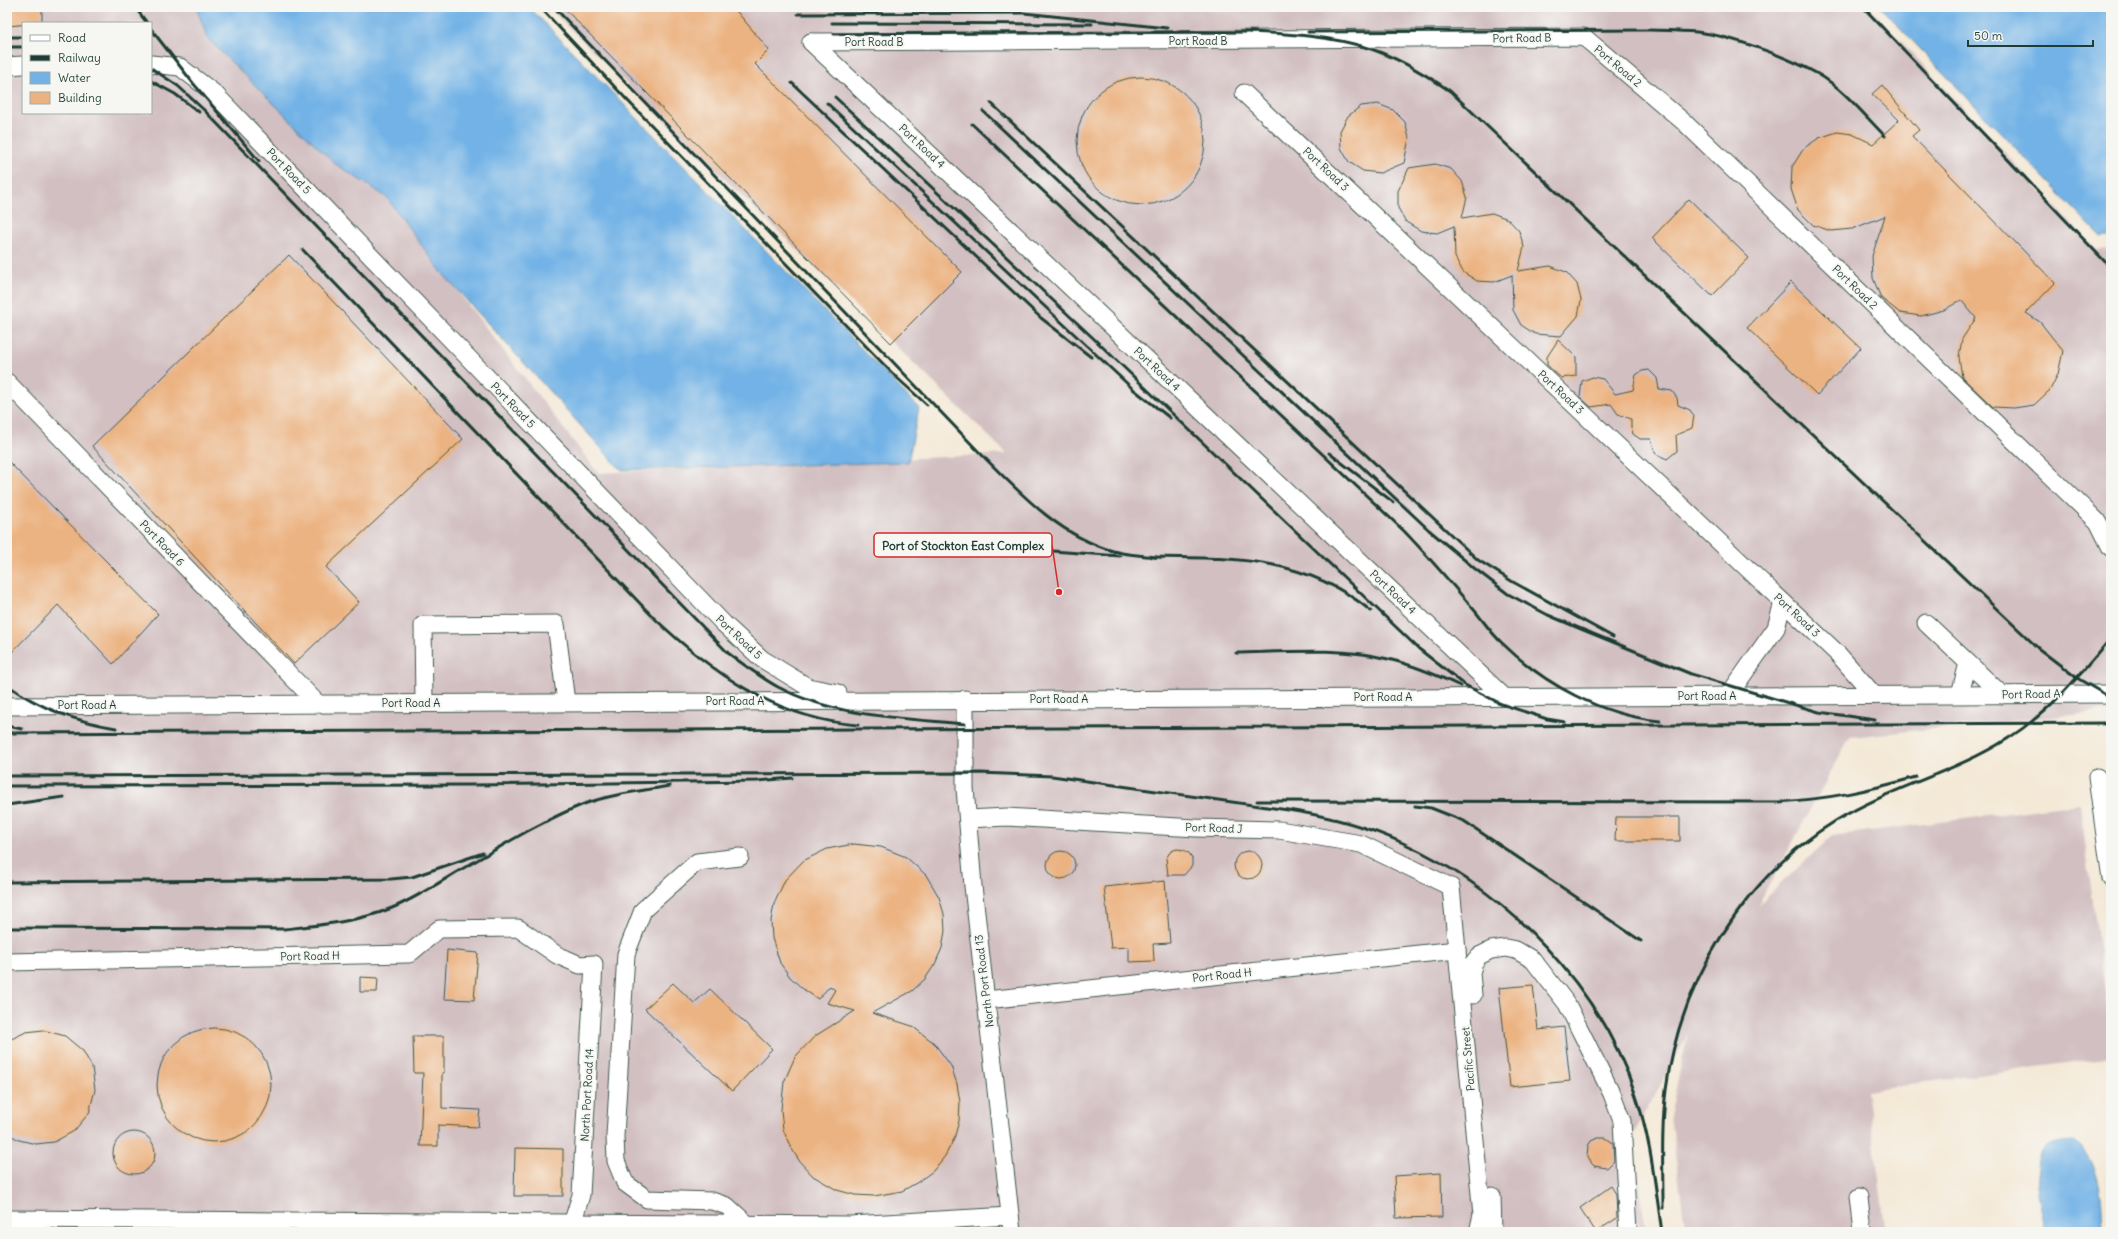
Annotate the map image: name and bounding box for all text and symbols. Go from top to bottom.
legend [22,22,152,114]
scale bar [1968,22,2093,48]
text: 50 m [1974,28,2003,43]
text: Road [58,30,86,45]
street label: Port Road B [1492,30,1552,46]
street label: Port Road B [1169,34,1228,48]
street label: Port Road B [845,35,904,49]
street label: Port Road 2 [1591,42,1645,90]
text: Railway [58,50,101,65]
text: Water [58,70,91,85]
text: Building [58,90,102,105]
street label: Port Road 4 [896,121,948,171]
street label: Port Road 3 [1300,144,1352,194]
street label: Port Road 5 [264,145,314,197]
street label: Port Road 2 [1829,262,1881,312]
street label: Port Road 4 [1131,344,1183,394]
street label: Port Road 3 [1535,367,1587,417]
street label: Port Road 5 [488,379,538,431]
street label: Port Road 6 [137,517,187,569]
callout: Port of Stockton East Complex [874,533,1052,557]
text: Port of Stockton East Complex [882,538,1044,554]
street label: Port Road 4 [1367,567,1419,617]
street label: Port Road 3 [1771,590,1823,640]
street label: Port Road 5 [713,612,765,662]
street label: Port Road A [2001,686,2061,702]
street label: Port Road A [1678,689,1736,703]
street label: Port Road A [1354,690,1412,704]
street label: Port Road A [1030,692,1088,706]
street label: Port Road A [706,694,764,708]
street label: Port Road A [382,696,440,710]
street label: Port Road A [58,698,116,712]
street label: Port Road J [1185,820,1243,836]
street label: North Port Road 13 [971,934,997,1028]
street label: Port Road H [280,948,340,964]
street label: Port Road H [1192,965,1253,985]
street label: Pacific Street [1458,1026,1478,1092]
street label: North Port Road 14 [578,1048,596,1142]

